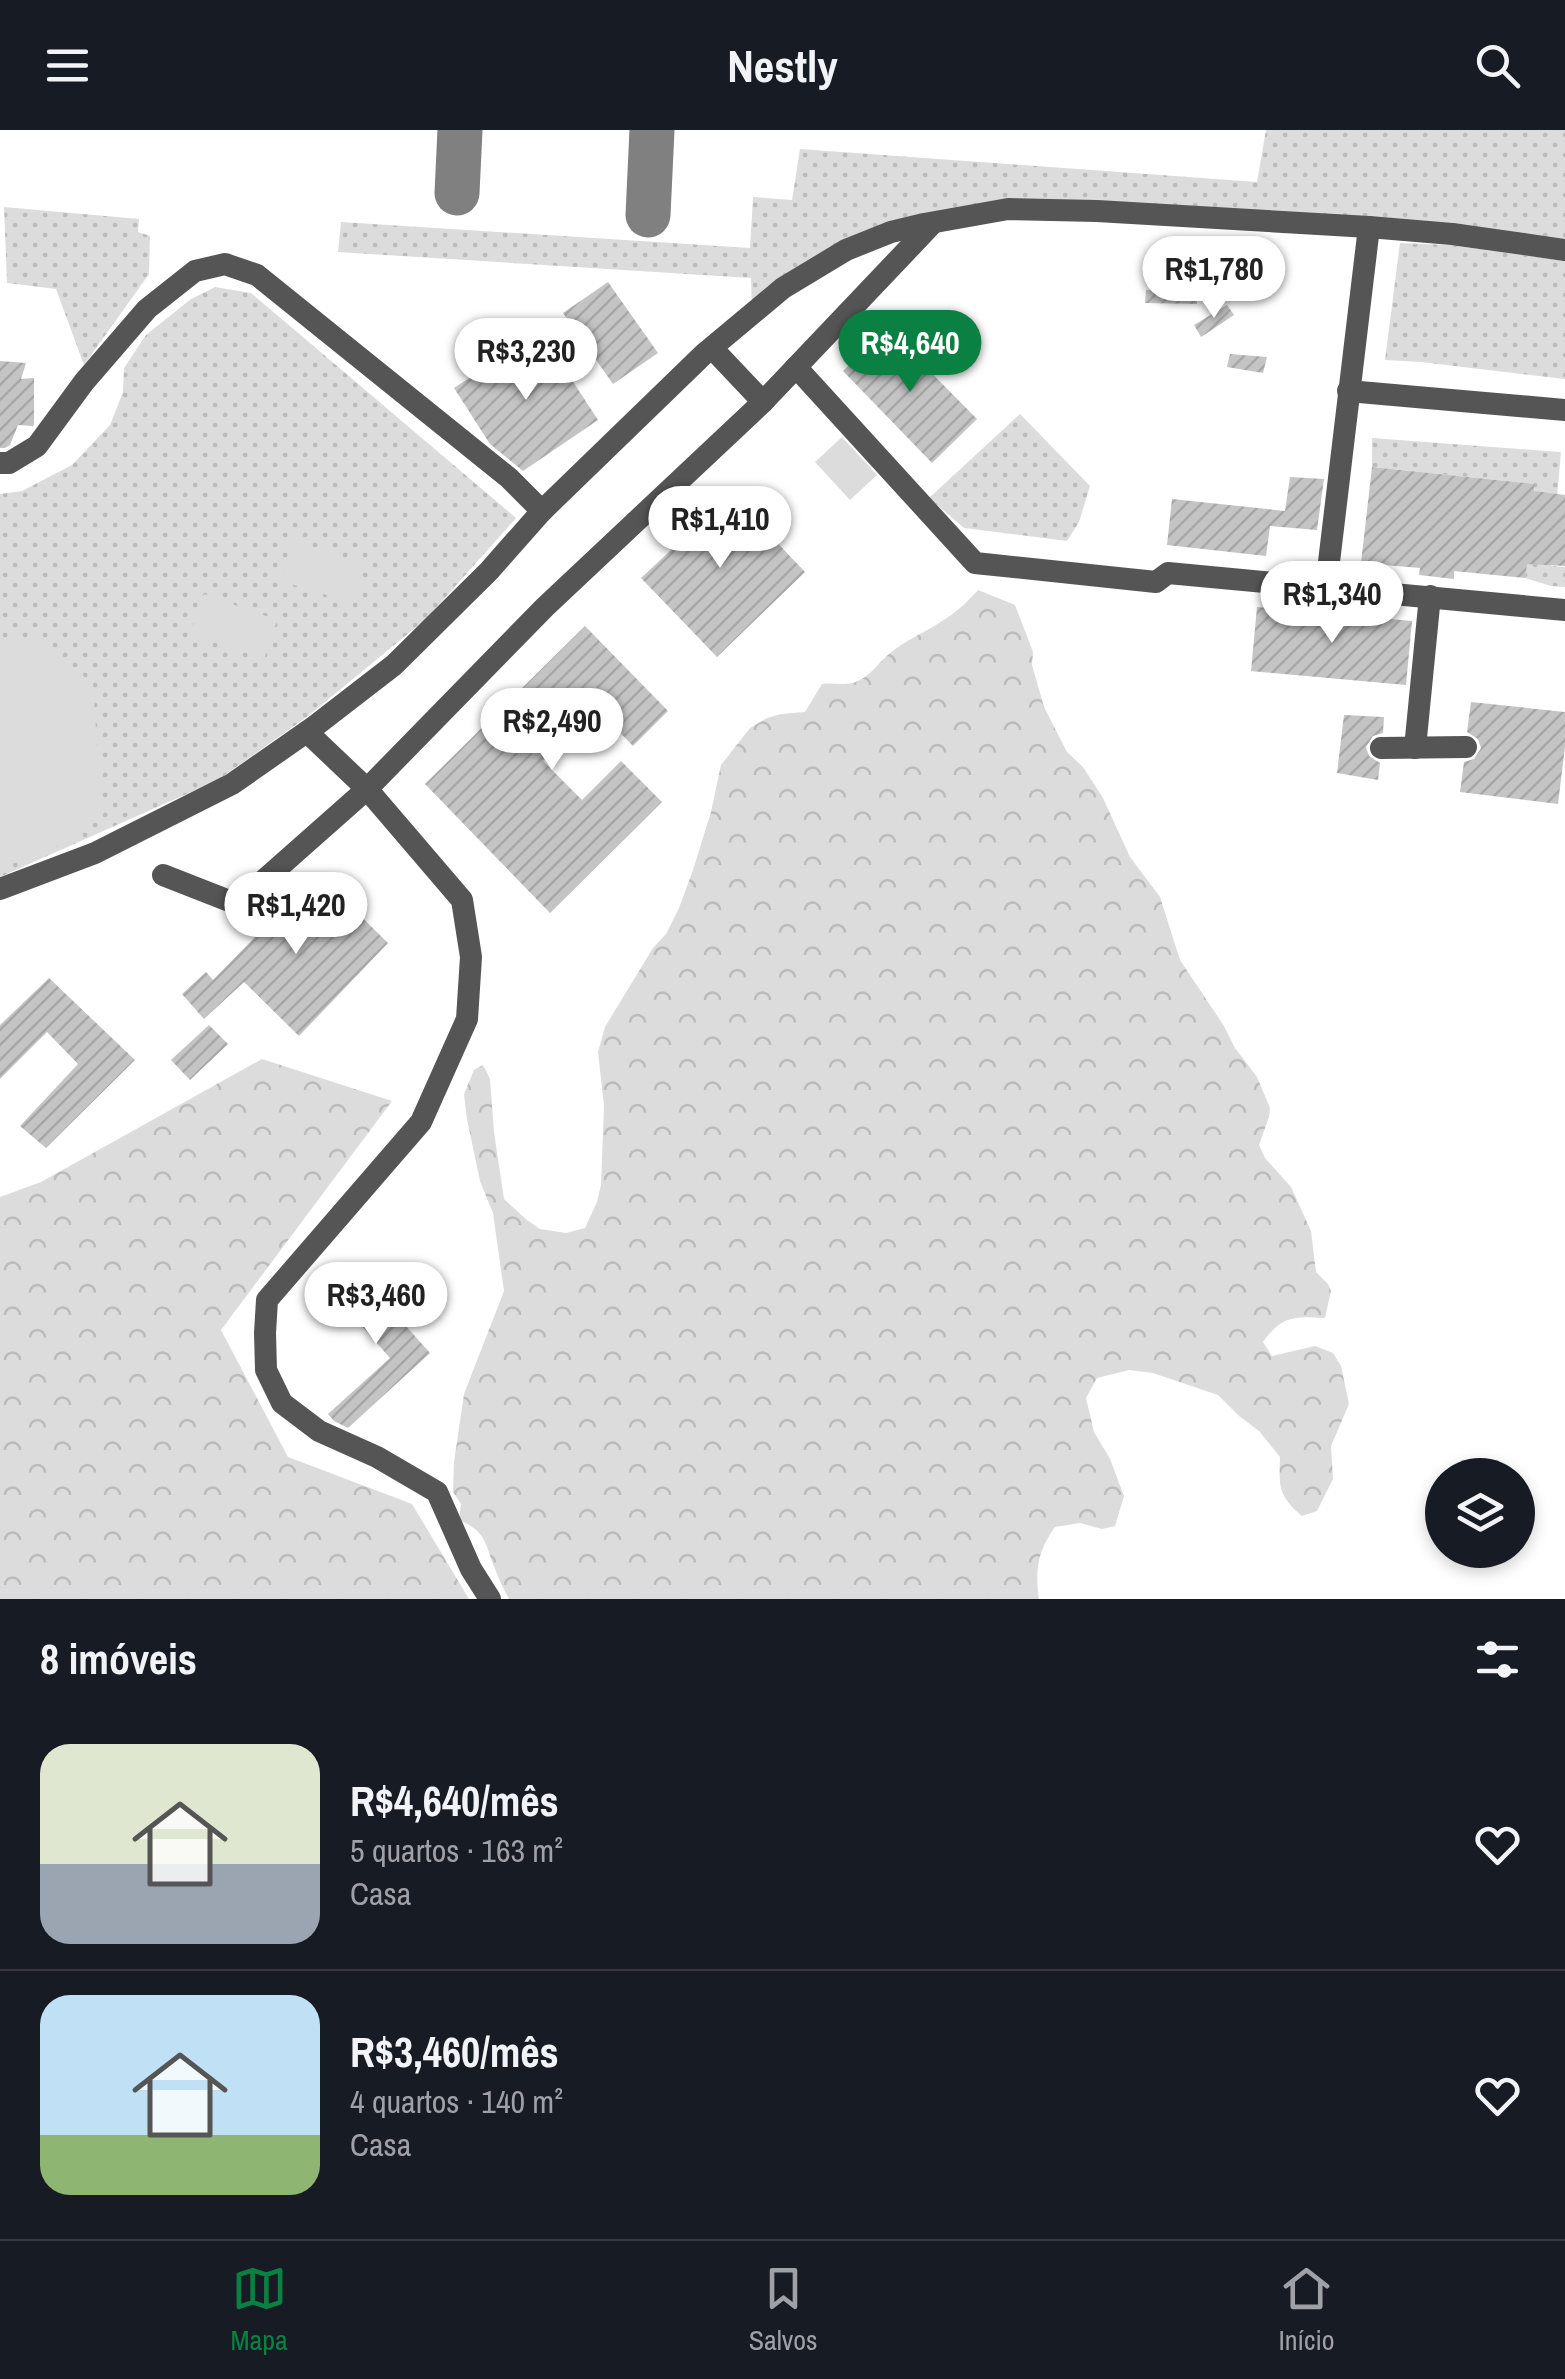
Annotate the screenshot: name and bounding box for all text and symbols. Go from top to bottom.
text: Nestly [727,35,838,96]
icon: menu [40,38,95,93]
icon: search [1470,38,1525,93]
pin: R$1,780 [1122,236,1306,321]
text: R$1,780 [1164,247,1264,290]
pin: R$4,640 [818,310,1002,395]
pin: R$3,230 [434,318,618,403]
text: R$4,640 [860,321,960,364]
text: R$3,230 [476,329,576,372]
pin: R$1,410 [628,486,812,571]
text: R$1,410 [670,497,770,540]
pin: R$1,340 [1240,561,1424,646]
text: R$1,340 [1282,572,1382,615]
pin: R$2,490 [460,688,644,773]
text: R$2,490 [502,699,602,742]
pin: R$1,420 [204,872,388,957]
text: R$1,420 [246,883,346,926]
pin: R$3,460 [284,1262,468,1347]
text: R$3,460 [326,1273,426,1316]
map controls [1425,1458,1535,1568]
button: layers [1425,1458,1535,1568]
text: 8 imóveis [40,1631,197,1687]
icon: filters [1470,1632,1525,1687]
text: R$4,640/mês [350,1773,559,1829]
icon: home [120,1784,240,1904]
icon: heart [1470,1817,1525,1872]
text: 5 quartos · 163 m² [350,1829,563,1872]
text: Casa [350,1872,411,1915]
text: R$3,460/mês [350,2024,559,2080]
icon: home [120,2035,240,2155]
icon: heart [1470,2068,1525,2123]
text: 4 quartos · 140 m² [350,2080,563,2123]
text: Casa [350,2123,411,2166]
tab: Mapa [230,2261,288,2359]
tab: Salvos [749,2261,818,2359]
tab: Início [1278,2261,1335,2359]

